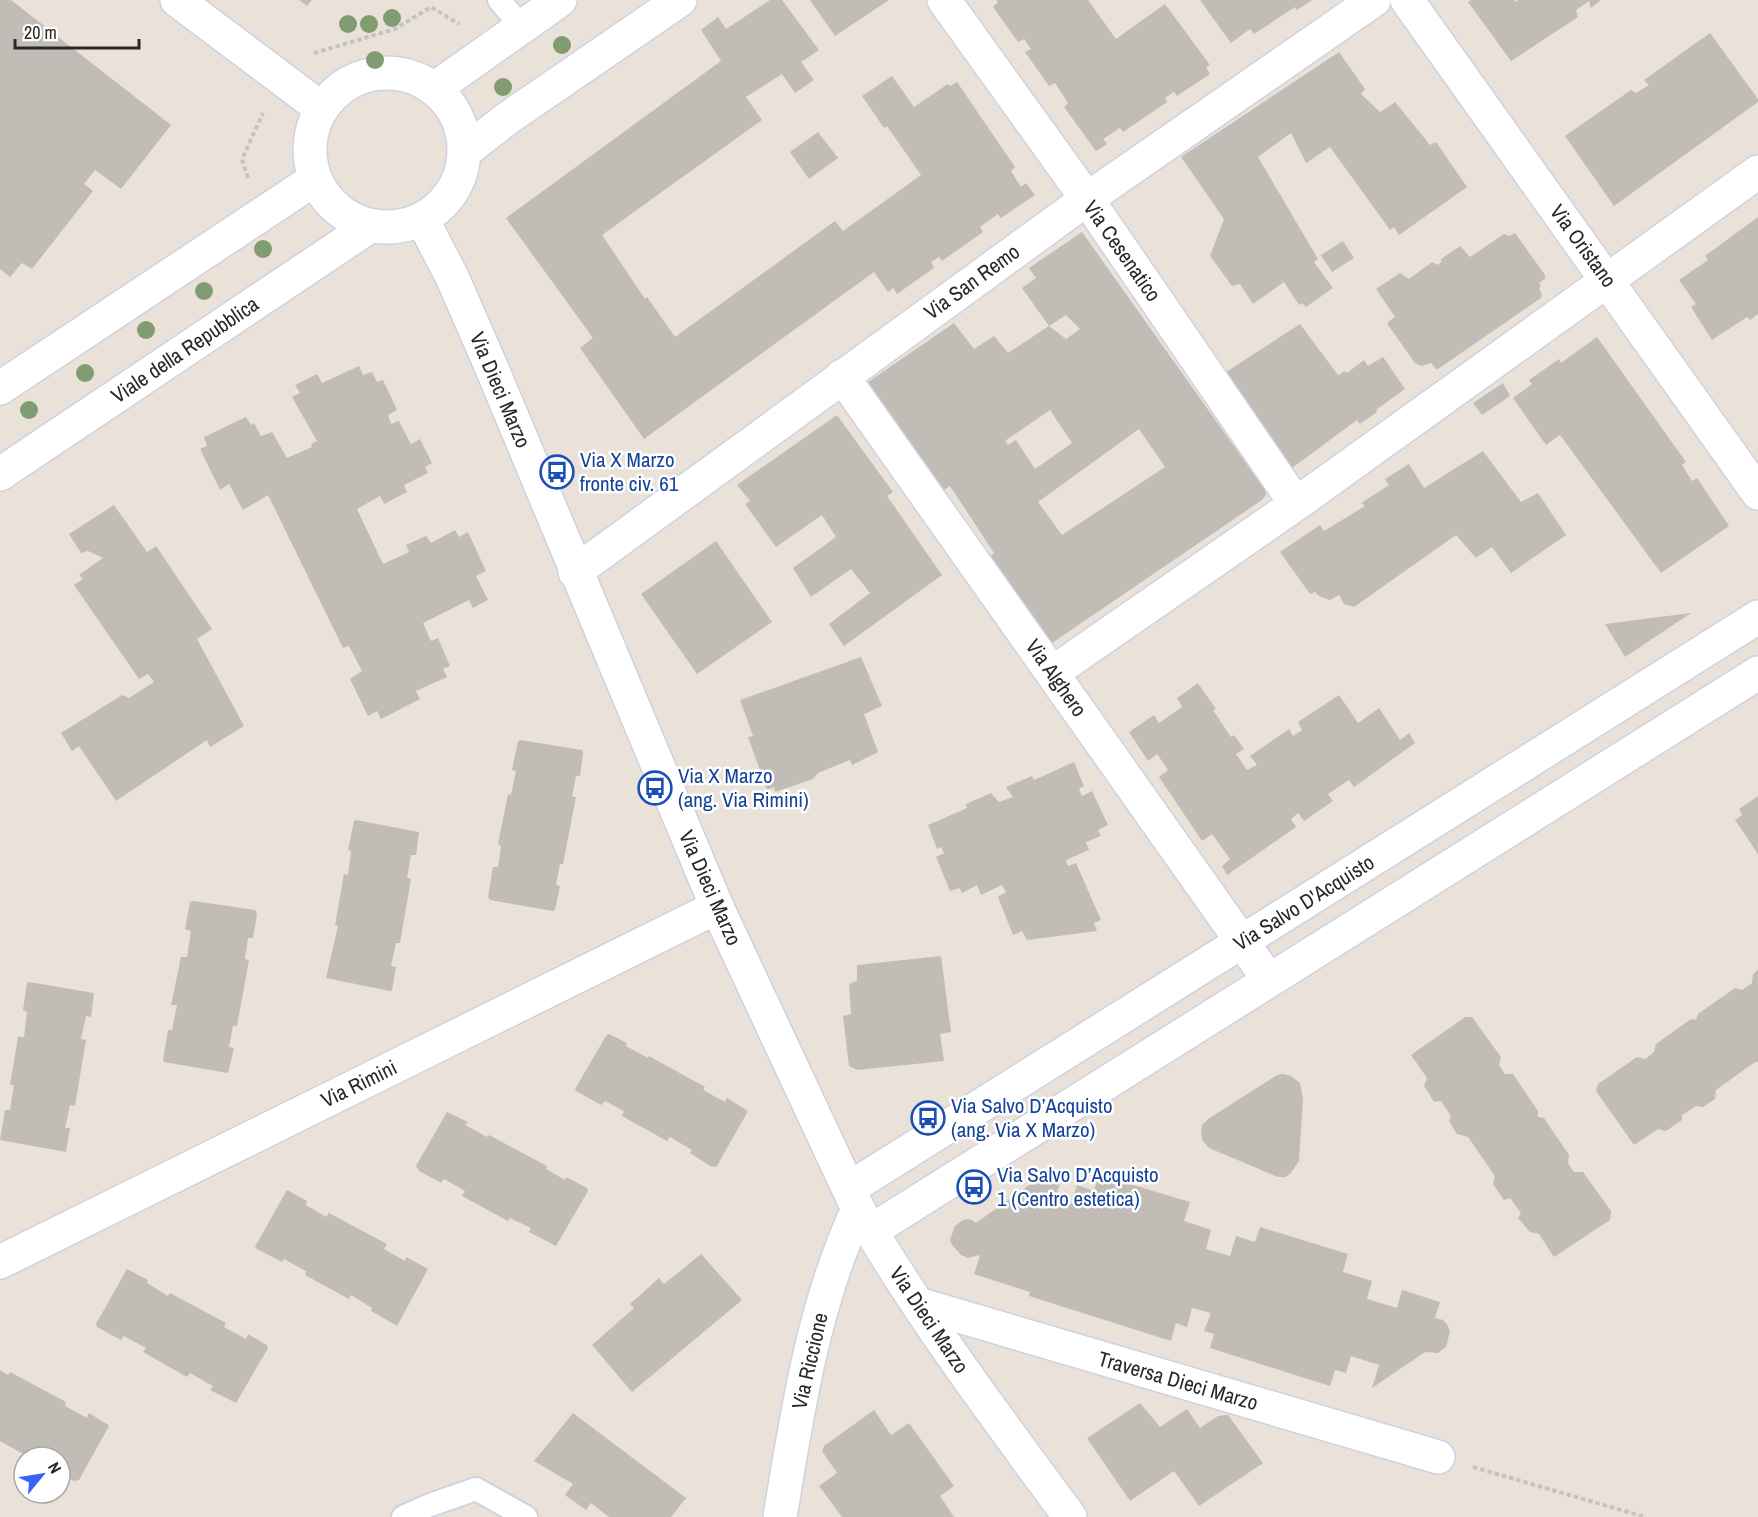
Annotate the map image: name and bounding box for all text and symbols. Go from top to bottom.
scale bar [15,12,140,50]
text: 20 m [24,20,57,45]
street label: Via Cesenatico [1077,194,1168,307]
street label: Via Oristano [1543,198,1623,293]
street label: Via San Remo [918,237,1025,326]
street label: Viale della Repubblica [105,289,264,410]
street label: Via Dieci Marzo [463,327,538,452]
place label: Via X Marzo fronte civ. 61 [580,445,679,498]
bus stop icon: Via X Marzo fronte civ. 61 [539,454,575,490]
street label: Via Alghero [1019,633,1094,722]
place label: Via X Marzo (ang. Via Rimini) [678,761,809,814]
bus stop icon: Via X Marzo (ang. Via Rimini) [637,770,673,806]
street label: Via Dieci Marzo [672,826,749,950]
street label: Via Salvo D'Acquisto [1228,848,1380,958]
street label: Via Rimini [316,1053,402,1114]
place label: Via Salvo D’Acquisto (ang. Via X Marzo) [951,1091,1112,1144]
bus stop icon: Via Salvo D’Acquisto (ang. Via X Marzo) [910,1100,946,1136]
place label: Via Salvo D’Acquisto 1 (Centro estetica) [997,1160,1158,1213]
bus stop icon: Via Salvo D’Acquisto 1 (Centro estetica) [956,1169,992,1205]
street label: Via Dieci Marzo [883,1261,976,1379]
street label: Via Riccione [784,1310,835,1412]
street label: Traversa Dieci Marzo [1095,1344,1261,1417]
north arrow [12,1445,72,1505]
text: N [43,1458,67,1477]

